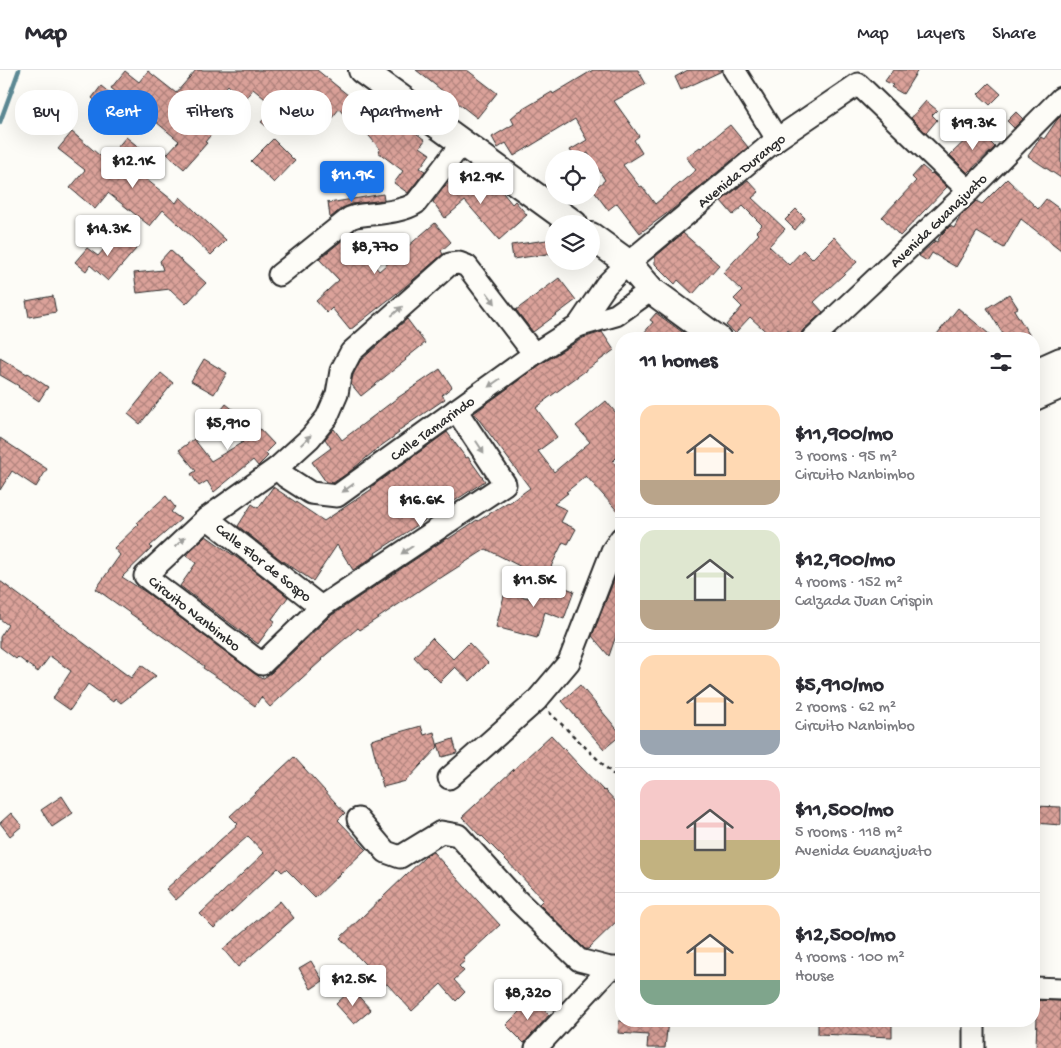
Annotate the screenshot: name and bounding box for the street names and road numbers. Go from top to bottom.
street label: Avenida Durango [695,130,790,213]
street label: Avenida Guanajuato [887,170,992,272]
street label: Calle Tamarindo [388,393,479,466]
street label: Calle Flor de Sospo [211,520,315,607]
street label: Circuito Nanbimbo [144,573,244,656]

